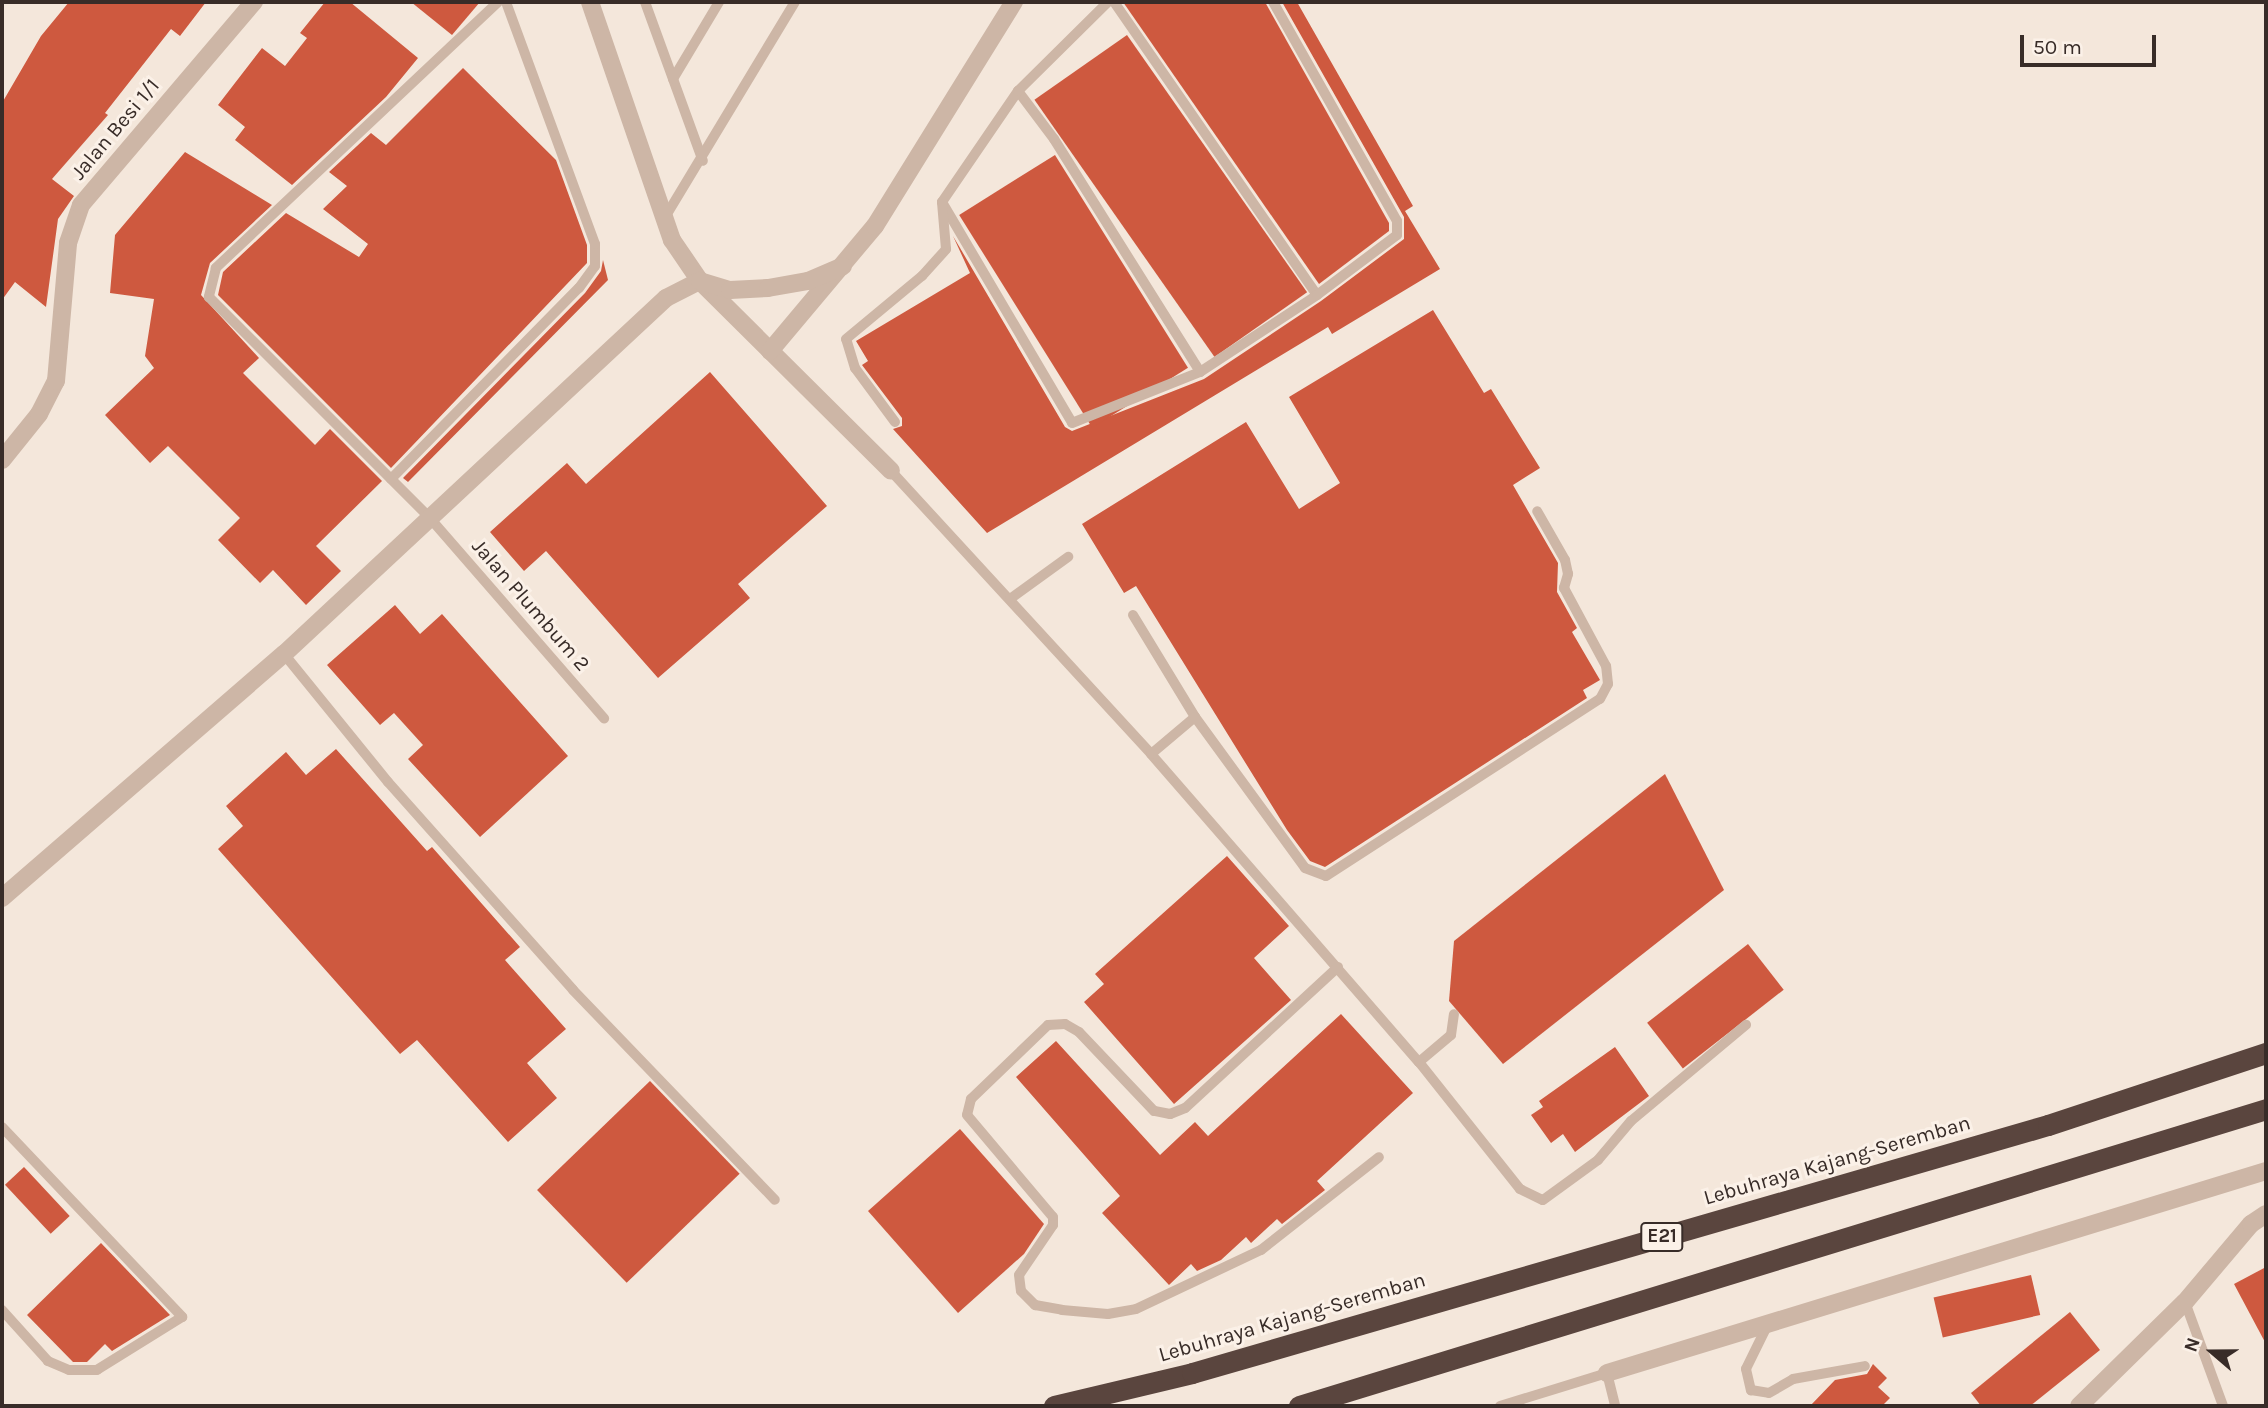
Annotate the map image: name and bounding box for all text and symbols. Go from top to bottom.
scale bar [2023,21,2160,65]
text: 50 m [2033,35,2082,59]
street label: Jalan Besi 1/1 [65,73,165,185]
street label: Jalan Plumbum 2 [467,534,595,676]
street label: Lebuhraya Kajang-Seremban [1701,1110,1973,1210]
road number: E21 [1639,1222,1685,1252]
street label: Lebuhraya Kajang-Seremban [1156,1267,1428,1367]
north arrow [2177,1317,2247,1387]
text: N [2180,1335,2205,1355]

